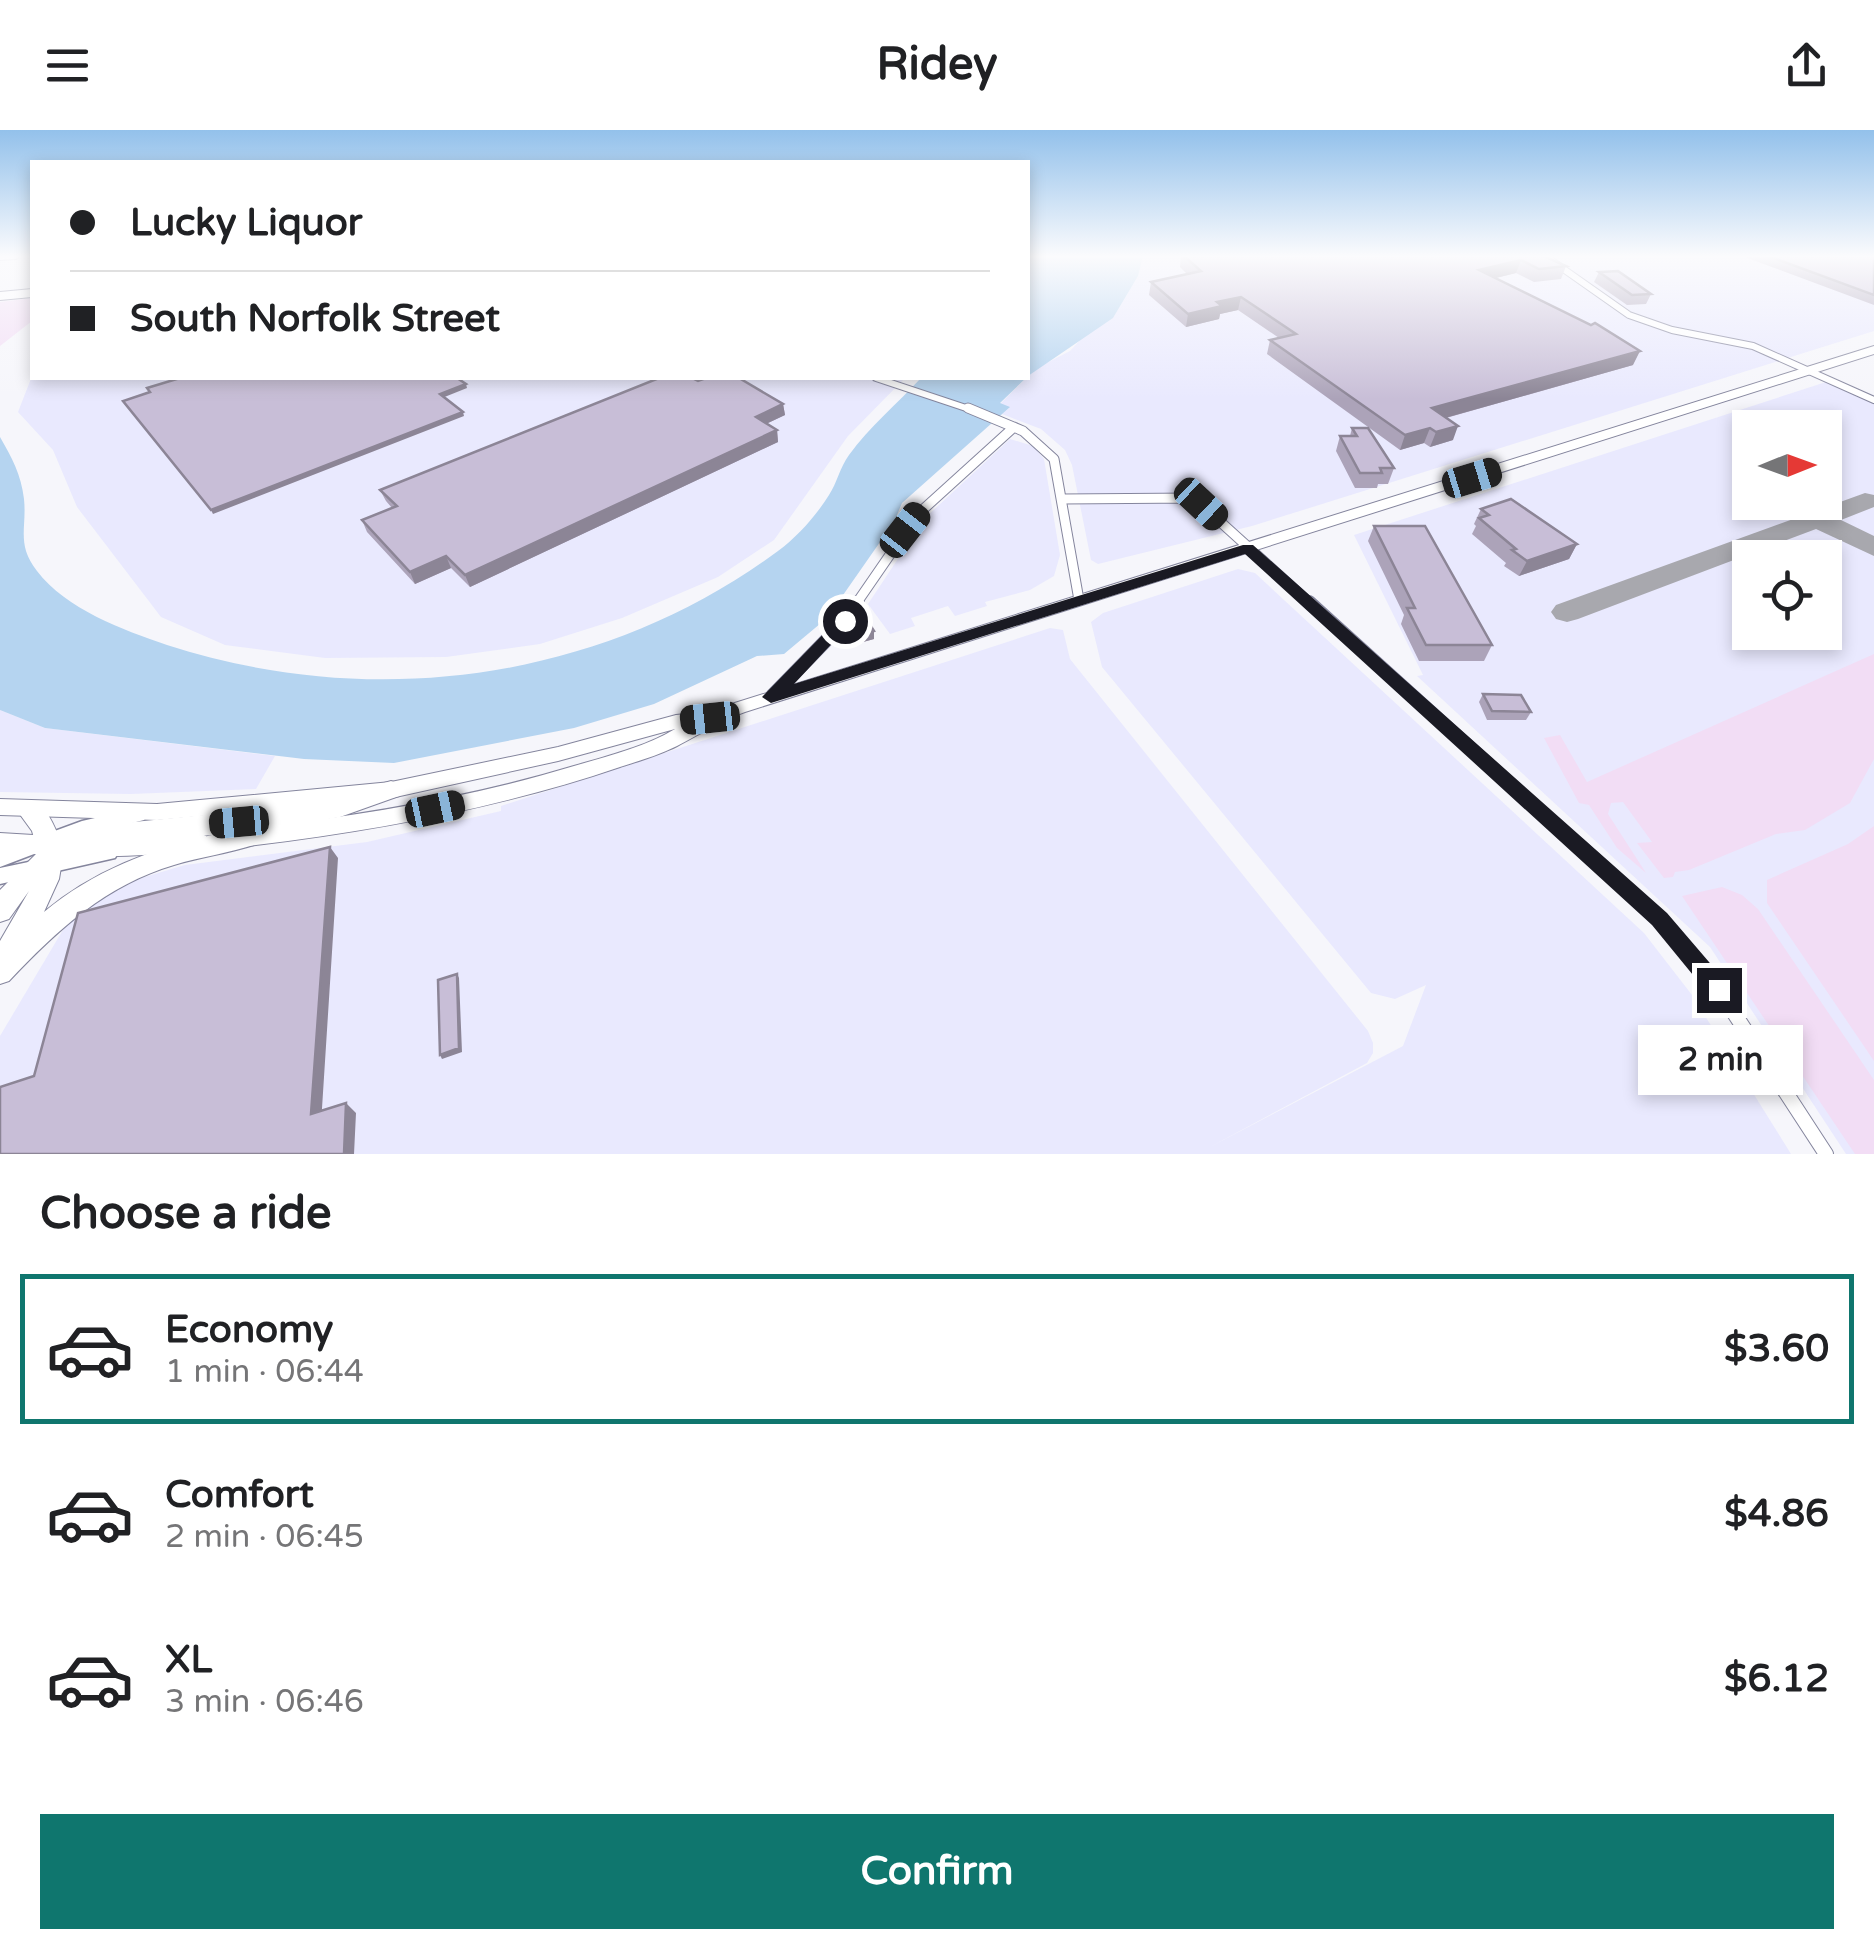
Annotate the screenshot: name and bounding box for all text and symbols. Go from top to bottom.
icon: menu [40,38,95,93]
text: Ridey [876,38,998,92]
icon: share [1779,38,1834,93]
text: Lucky Liquor [130,200,362,246]
text: South Norfolk Street [130,296,500,342]
north arrow [1732,410,1842,520]
map controls [1732,410,1842,650]
car [1439,455,1505,501]
car [1169,473,1233,535]
car [875,497,935,563]
button: locate [1732,540,1842,650]
route start [823,599,868,644]
car [679,700,741,736]
car [403,788,467,830]
car [208,804,270,840]
route end [1697,968,1742,1013]
callout: 2 min [1636,1025,1802,1095]
text: 2 min [1678,1041,1763,1079]
text: Choose a ride [40,1187,331,1241]
icon: car [45,1304,135,1394]
text: Economy [165,1307,333,1353]
text: $3.60 [1724,1326,1829,1372]
text: 1 min · 06:44 [165,1353,364,1391]
icon: car [45,1469,135,1559]
text: Comfort [165,1472,314,1518]
text: $4.86 [1724,1491,1829,1537]
text: 2 min · 06:45 [165,1518,364,1556]
icon: car [45,1634,135,1724]
text: XL [165,1637,212,1683]
text: $6.12 [1724,1656,1829,1702]
text: 3 min · 06:46 [165,1683,364,1721]
button: Confirm [40,1814,1834,1929]

